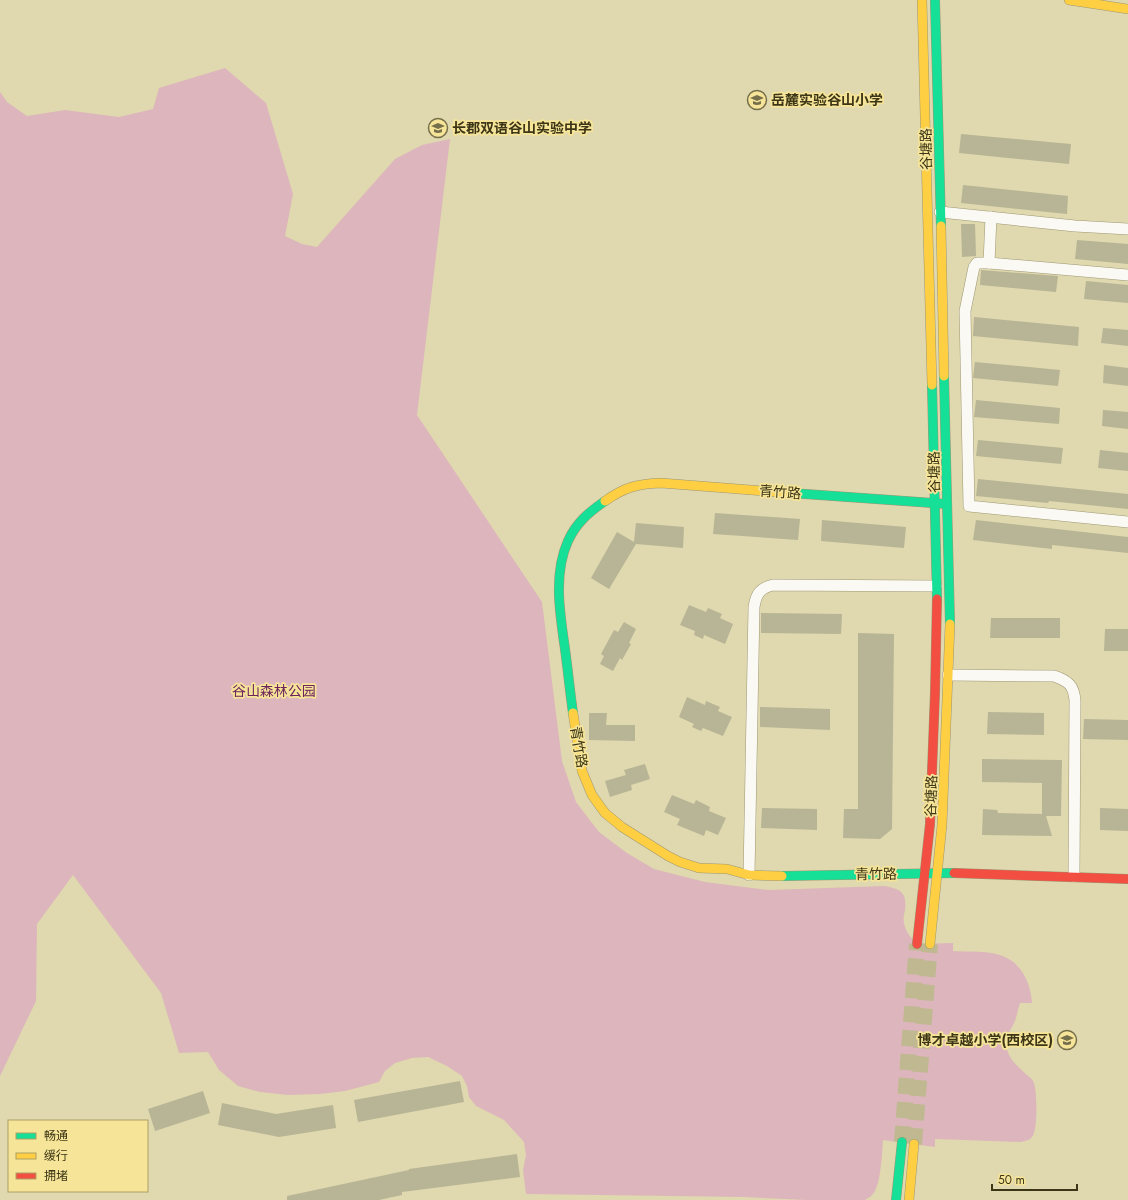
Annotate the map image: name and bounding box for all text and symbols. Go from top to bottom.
school or university icon: 岳麓实验谷山小学 [746,89,768,111]
place label: 岳麓实验谷山小学 [771,90,883,110]
school or university icon: 长郡双语谷山实验中学 [427,117,449,139]
place label: 长郡双语谷山实验中学 [452,118,592,138]
street label: 谷塘路 [916,128,936,170]
street label: 谷塘路 [924,451,944,493]
street label: 青竹路 [758,481,802,503]
park label: 谷山森林公园 [232,681,316,701]
street label: 青竹路 [566,725,592,769]
street label: 谷塘路 [920,775,942,817]
street label: 青竹路 [855,864,897,884]
school or university icon: 博才卓越小学(西校区) [1056,1029,1078,1051]
place label: 博才卓越小学(西校区) [917,1030,1053,1050]
legend [8,1120,148,1192]
text: 畅通 [44,1127,68,1145]
text: 缓行 [44,1147,68,1165]
scale bar [992,1166,1077,1192]
text: 拥堵 [44,1167,68,1185]
text: 50 m [998,1171,1025,1189]

